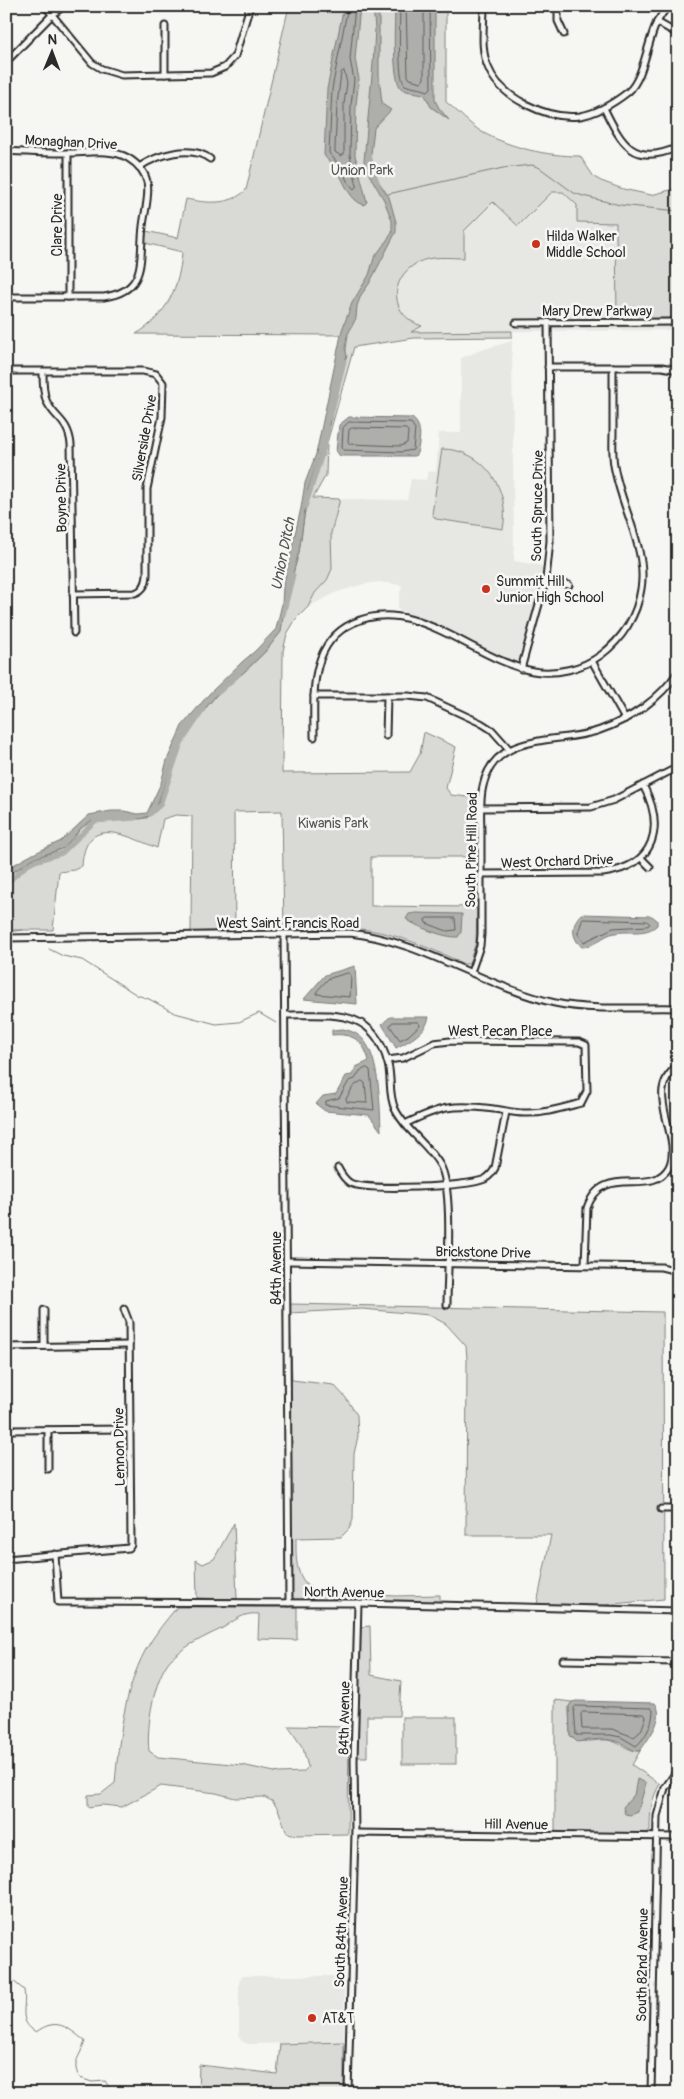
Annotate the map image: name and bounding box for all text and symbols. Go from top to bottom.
north arrow [28,28,78,78]
text: N [47,31,57,48]
street label: Monaghan Drive [24,132,118,153]
park label: Union Park [331,162,393,179]
street label: Clare Drive [49,193,66,257]
place label: Hilda Walker Middle School [546,228,626,261]
marker: Hilda Walker Middle School [530,238,542,250]
street label: Mary Drew Parkway [542,303,652,320]
street label: Silverside Drive [129,393,160,483]
street label: South Spruce Drive [528,450,547,562]
street label: Boyne Drive [52,463,71,533]
water label: Union Ditch [267,515,300,592]
place label: Summit Hill Junior High School [496,573,604,606]
marker: Summit Hill Junior High School [480,583,492,595]
street label: South Pine Hill Road [462,792,481,908]
park label: Kiwanis Park [298,815,369,832]
street label: West Orchard Drive [501,851,614,872]
street label: West Saint Francis Road [217,915,359,932]
street label: West Pecan Place [448,1023,552,1040]
street label: 84th Avenue [268,1231,285,1305]
street label: Brickstone Drive [435,1243,531,1262]
street label: Lennon Drive [110,1407,129,1487]
street label: North Avenue [304,1583,384,1602]
street label: 84th Avenue [335,1681,354,1755]
street label: Hill Avenue [484,1815,548,1834]
street label: South 84th Avenue [331,1876,352,1988]
street label: South 82nd Avenue [633,1908,652,2022]
place label: AT&T [322,2010,354,2027]
marker: AT&T [306,2012,318,2024]

